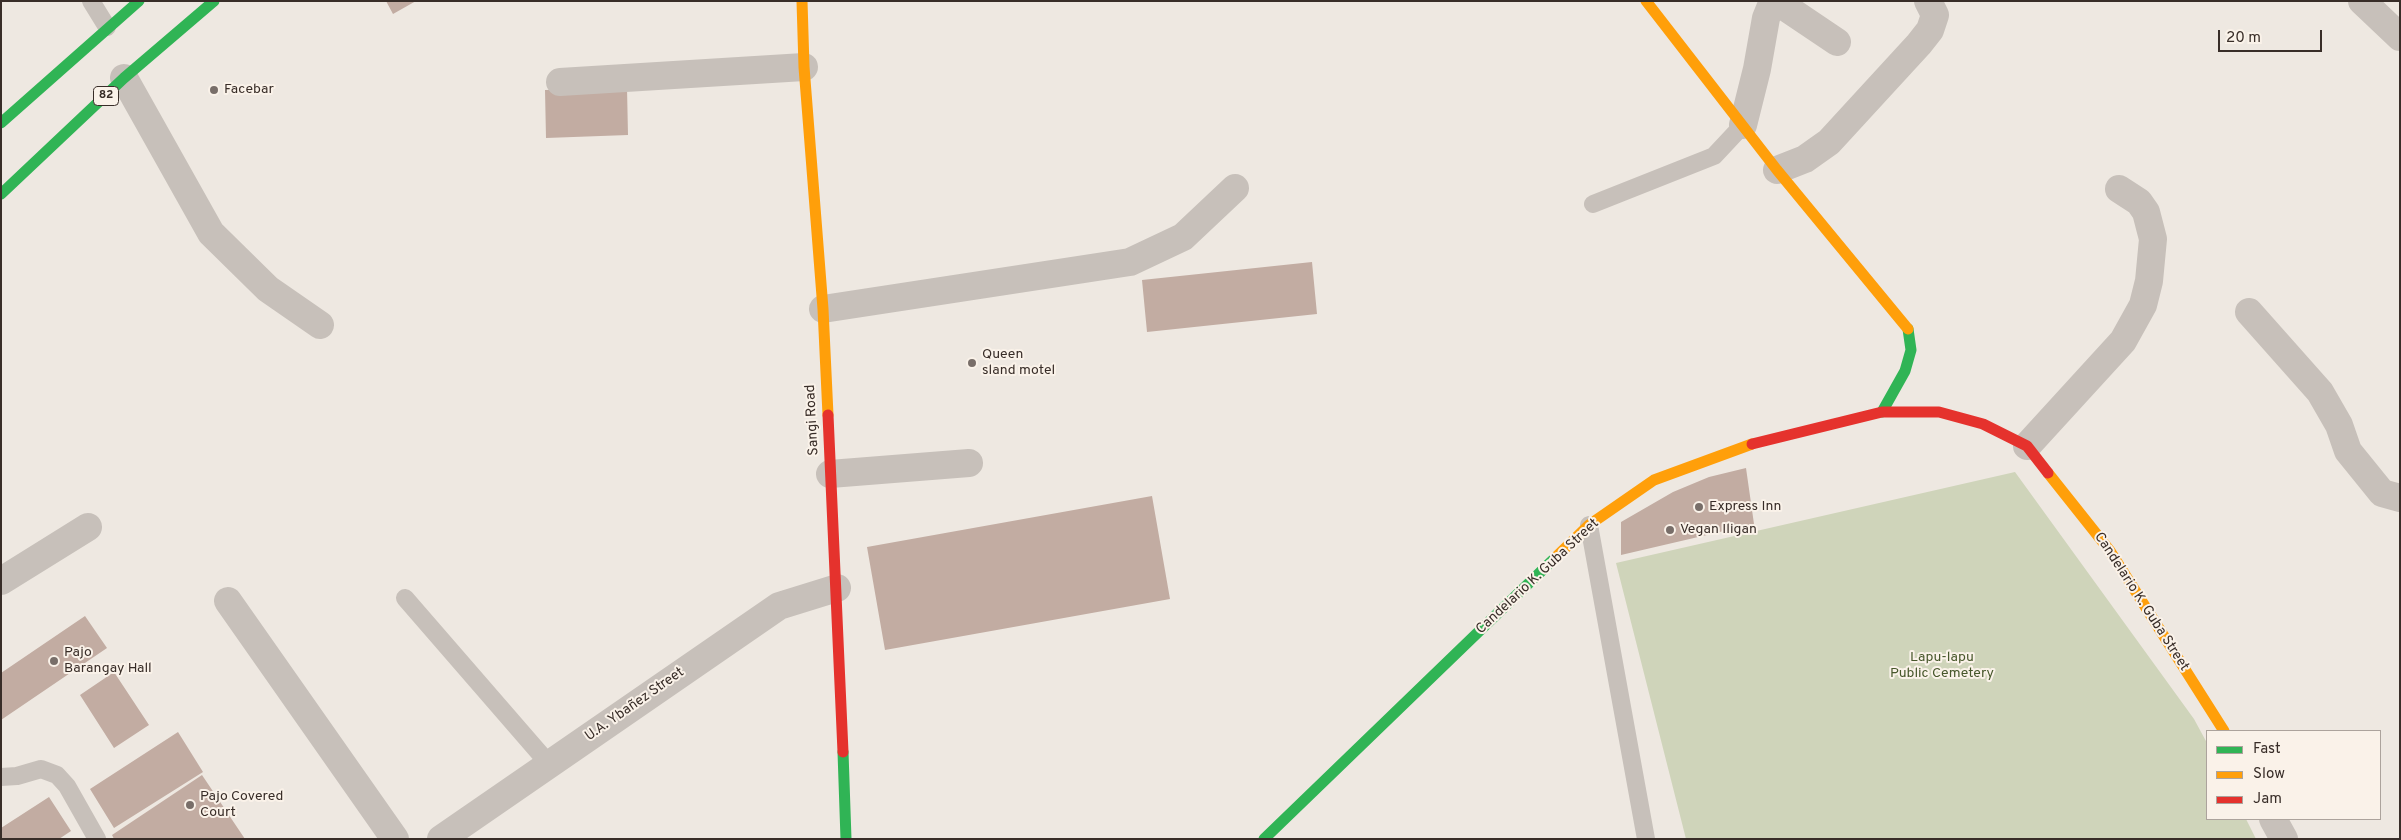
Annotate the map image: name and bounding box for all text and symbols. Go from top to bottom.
scale bar [2221,20,2325,52]
text: 20 m [2226,29,2261,48]
place label: Facebar [224,82,274,98]
marker: Facebar [208,84,220,96]
road number: 82 [94,86,118,105]
place label: Queen sland motel [982,347,1055,380]
marker: Queen sland motel [966,357,978,369]
street label: Sangi Road [803,384,823,456]
place label: Express Inn [1709,499,1781,515]
marker: Express Inn [1693,501,1705,513]
street label: Candelario K. Guba Street [1473,516,1603,638]
place label: Vegan Iligan [1680,522,1757,538]
marker: Vegan Iligan [1664,524,1676,536]
street label: Candelario K. Guba Street [2090,530,2192,674]
place label: Pajo Barangay Hall [64,645,152,678]
park label: Lapu-lapu Public Cemetery [1890,650,1994,682]
marker: Pajo Barangay Hall [48,655,60,667]
street label: U.A. Ybañez Street [582,665,688,745]
legend [2206,730,2381,820]
text: Fast [2253,740,2281,759]
text: Slow [2253,765,2285,784]
place label: Pajo Covered Court [200,789,283,822]
text: Jam [2253,790,2282,809]
marker: Pajo Covered Court [184,799,196,811]

